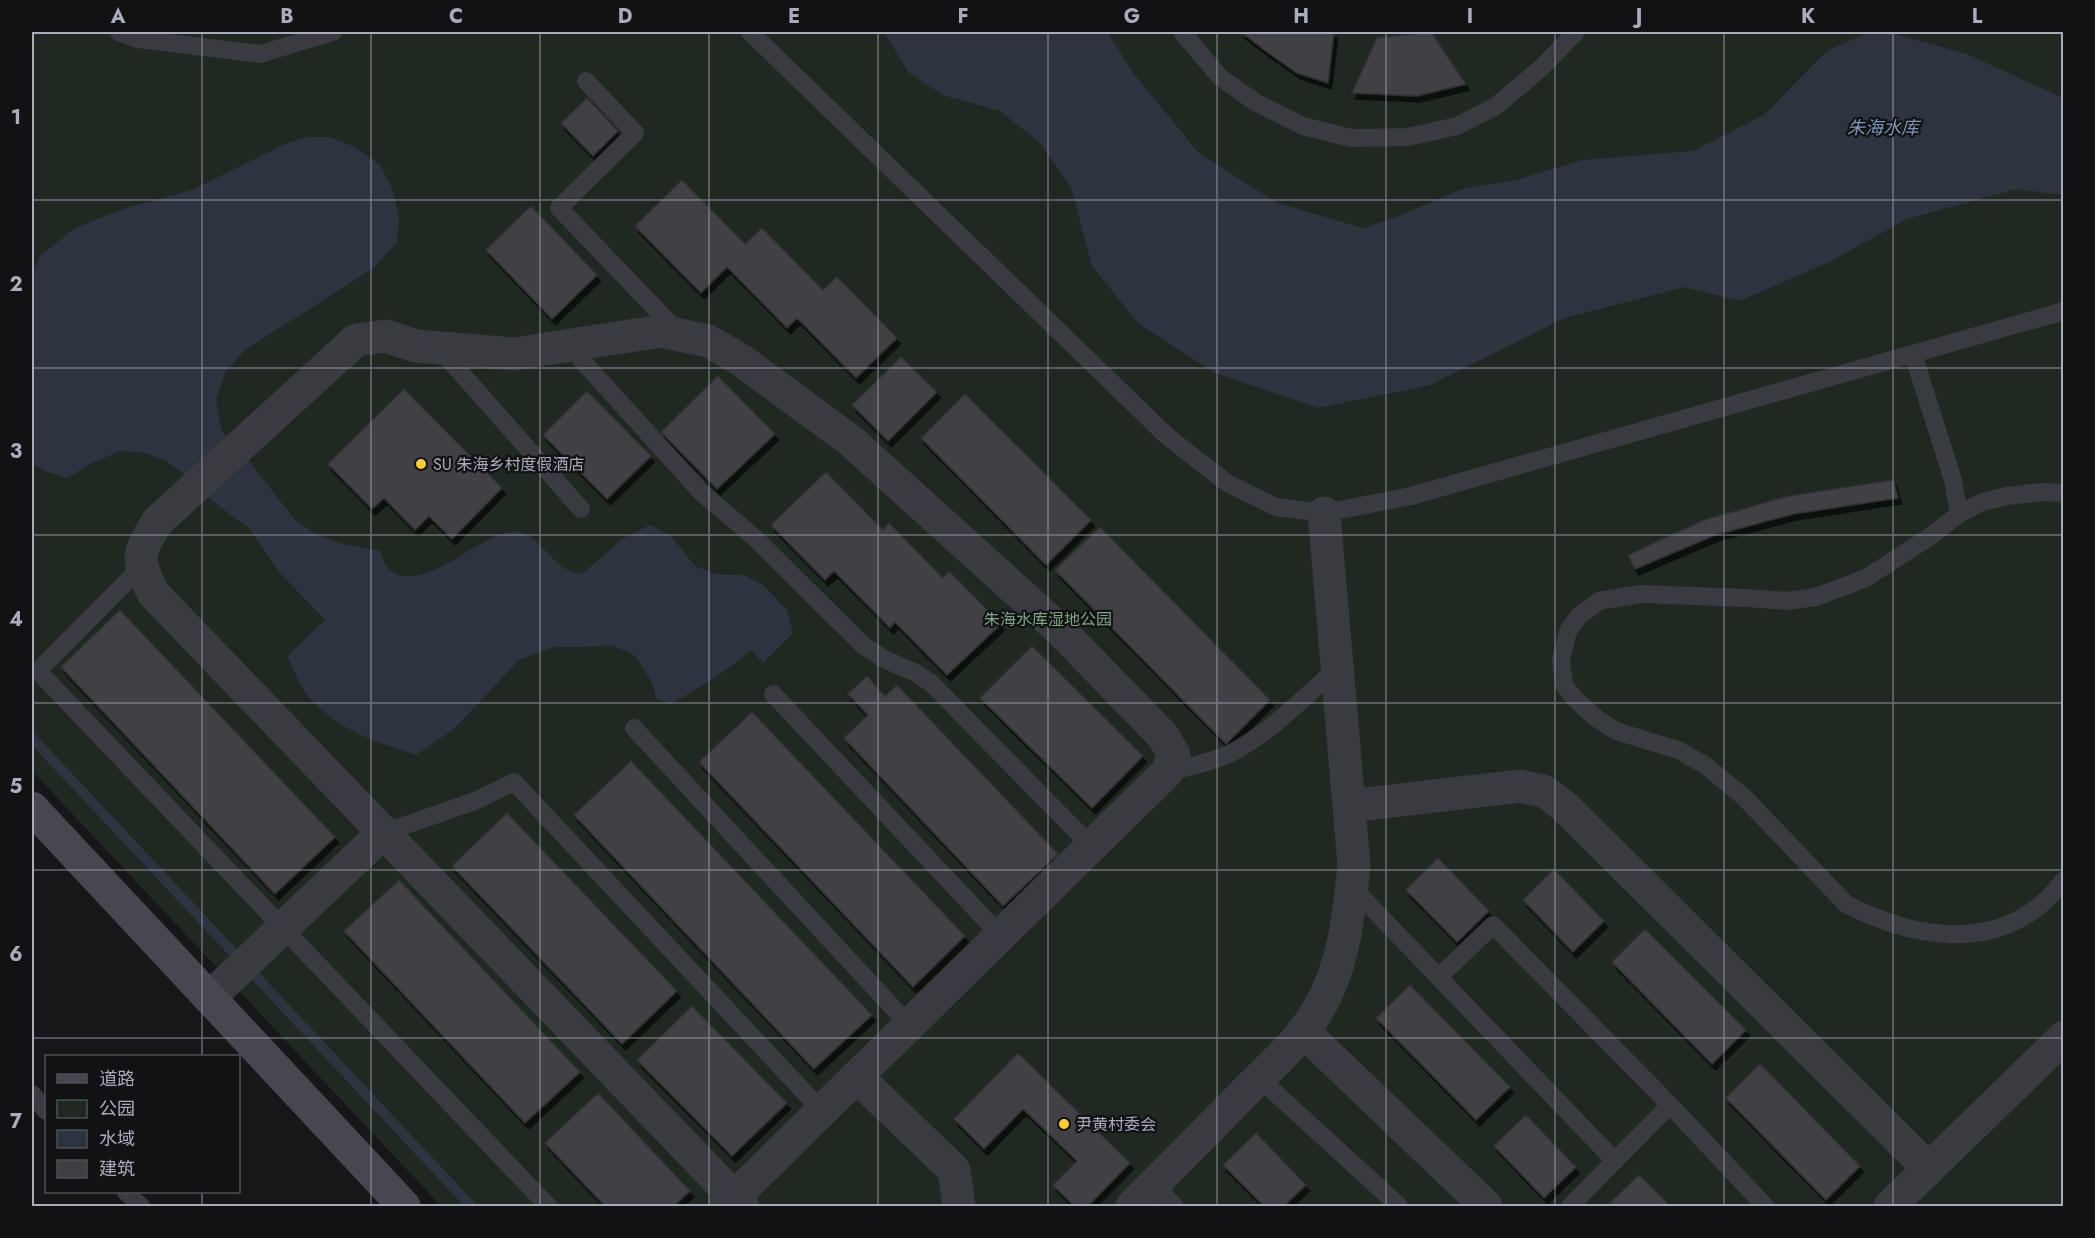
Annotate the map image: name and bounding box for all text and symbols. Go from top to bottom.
text: A [110,2,126,31]
text: B [280,2,294,31]
text: C [449,2,463,31]
text: D [618,2,632,31]
text: E [788,2,800,31]
text: F [957,2,969,31]
text: G [1124,2,1140,31]
text: H [1293,2,1309,31]
text: I [1467,2,1473,31]
text: J [1632,2,1642,31]
text: K [1801,2,1815,31]
text: L [1972,2,1983,31]
text: 1 [11,103,21,132]
water label: 朱海水库 [1847,115,1922,141]
text: 2 [9,270,23,299]
text: 3 [10,437,22,466]
place label: SU 朱海乡村度假酒店 [433,453,585,476]
marker: SU 朱海乡村度假酒店 [414,457,428,471]
text: 4 [9,605,23,634]
park label: 朱海水库湿地公园 [984,608,1112,631]
text: 5 [10,772,23,801]
text: 6 [9,940,23,969]
legend [45,1055,240,1193]
text: 道路 [99,1066,135,1092]
text: 公园 [99,1096,135,1122]
text: 7 [10,1107,23,1136]
place label: 尹黄村委会 [1076,1113,1156,1136]
marker: 尹黄村委会 [1057,1117,1071,1131]
text: 水域 [99,1126,135,1152]
text: 建筑 [99,1156,135,1182]

